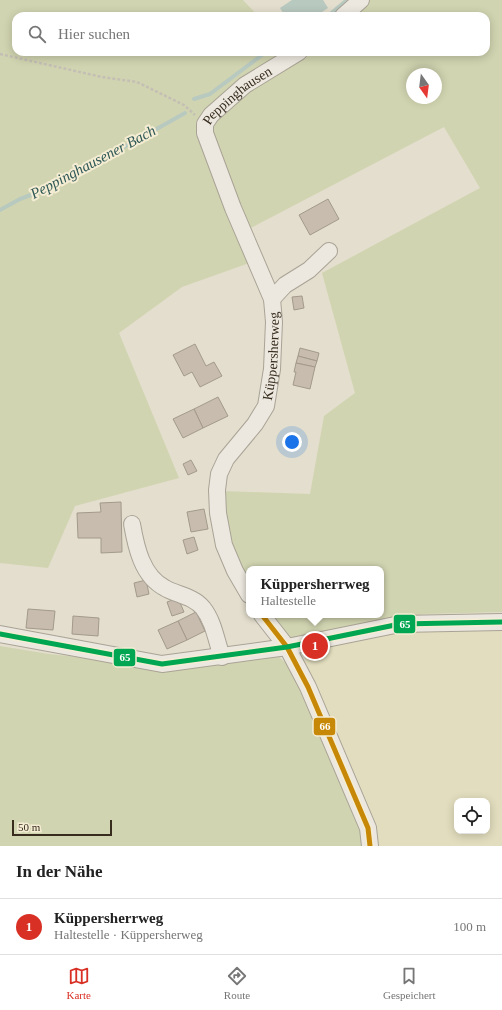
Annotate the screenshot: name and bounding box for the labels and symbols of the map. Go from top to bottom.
street label: Peppinghausen [199,63,274,127]
north arrow [406,68,442,104]
water label: Peppinghausener Bach [27,122,158,202]
street label: Küppersherweg [260,311,282,401]
your location [282,432,302,452]
line badge: 65 [393,614,416,634]
text: 65 [400,618,411,630]
pin: 1 [302,631,328,661]
line badge: 65 [113,648,136,667]
text: 65 [120,651,131,663]
line badge: 66 [313,717,336,736]
text: 66 [320,720,331,732]
scale bar [12,818,112,837]

